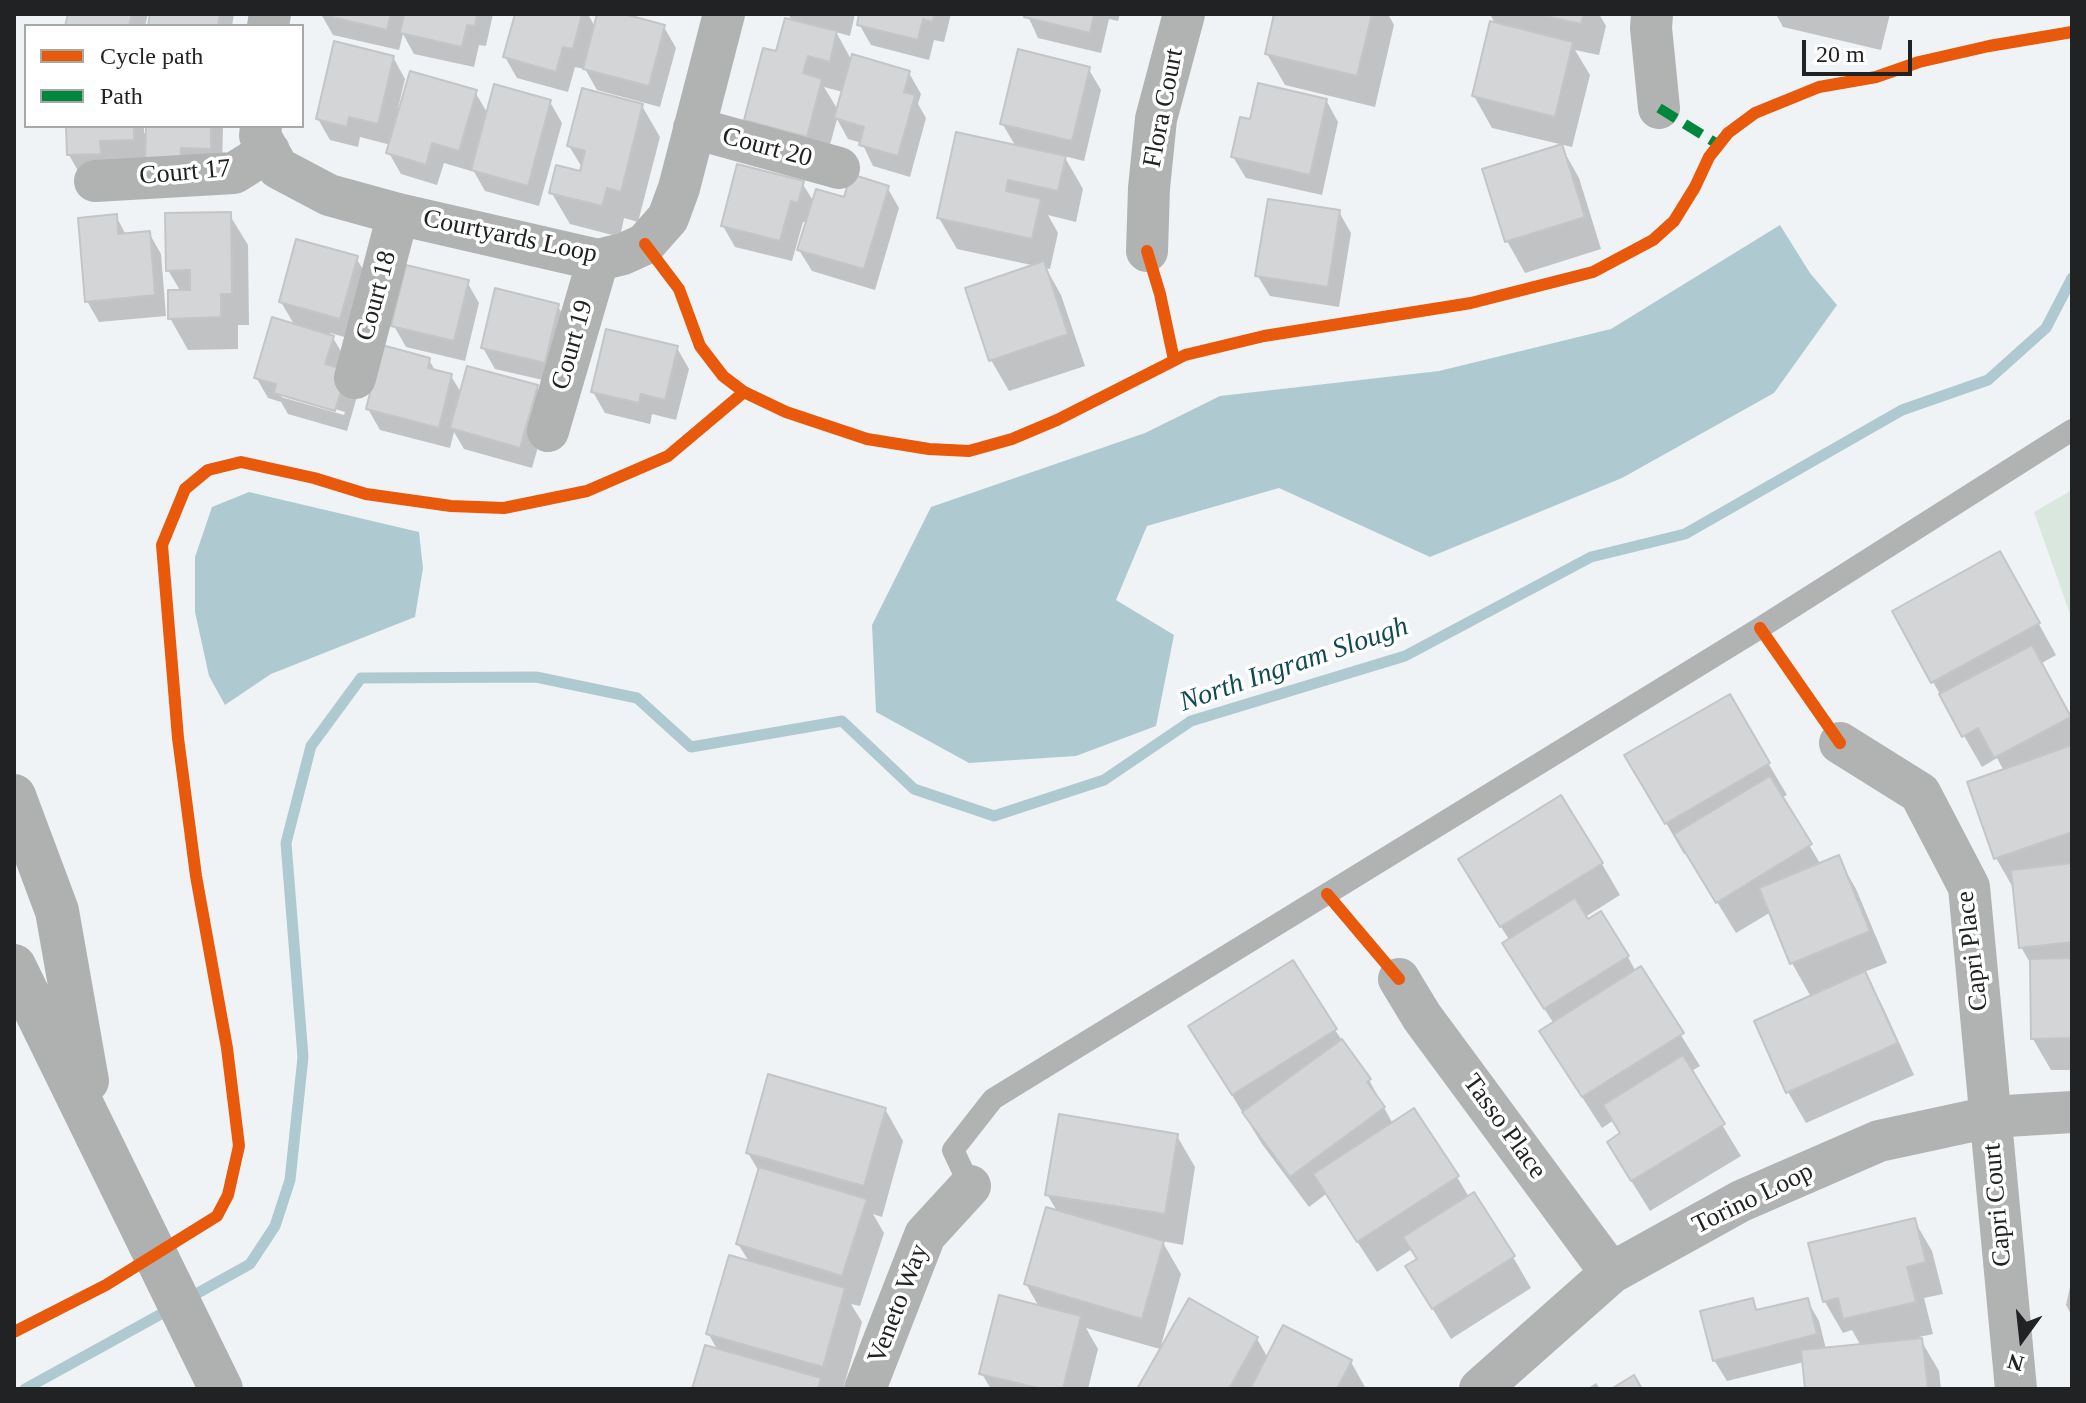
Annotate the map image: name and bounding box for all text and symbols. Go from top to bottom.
legend [24,24,304,128]
scale bar [1806,24,1916,74]
text: 20 m [1816,41,1865,67]
text: Cycle path [100,43,203,69]
street label: Flora Court [1137,46,1191,170]
text: Path [100,83,143,109]
street label: Court 20 [719,121,815,175]
street label: Court 17 [138,153,232,193]
street label: Courtyards Loop [420,203,600,271]
street label: Court 18 [350,248,404,344]
street label: Court 19 [545,297,601,393]
water label: North Ingram Slough [1175,610,1413,720]
street label: Capri Place [1950,889,1996,1013]
street label: Tasso Place [1456,1069,1552,1185]
street label: Capri Court [1977,1142,2019,1268]
street label: Torino Loop [1688,1156,1818,1242]
street label: Veneto Way [862,1240,936,1368]
north arrow [1982,1299,2062,1379]
text: N [2005,1349,2027,1377]

